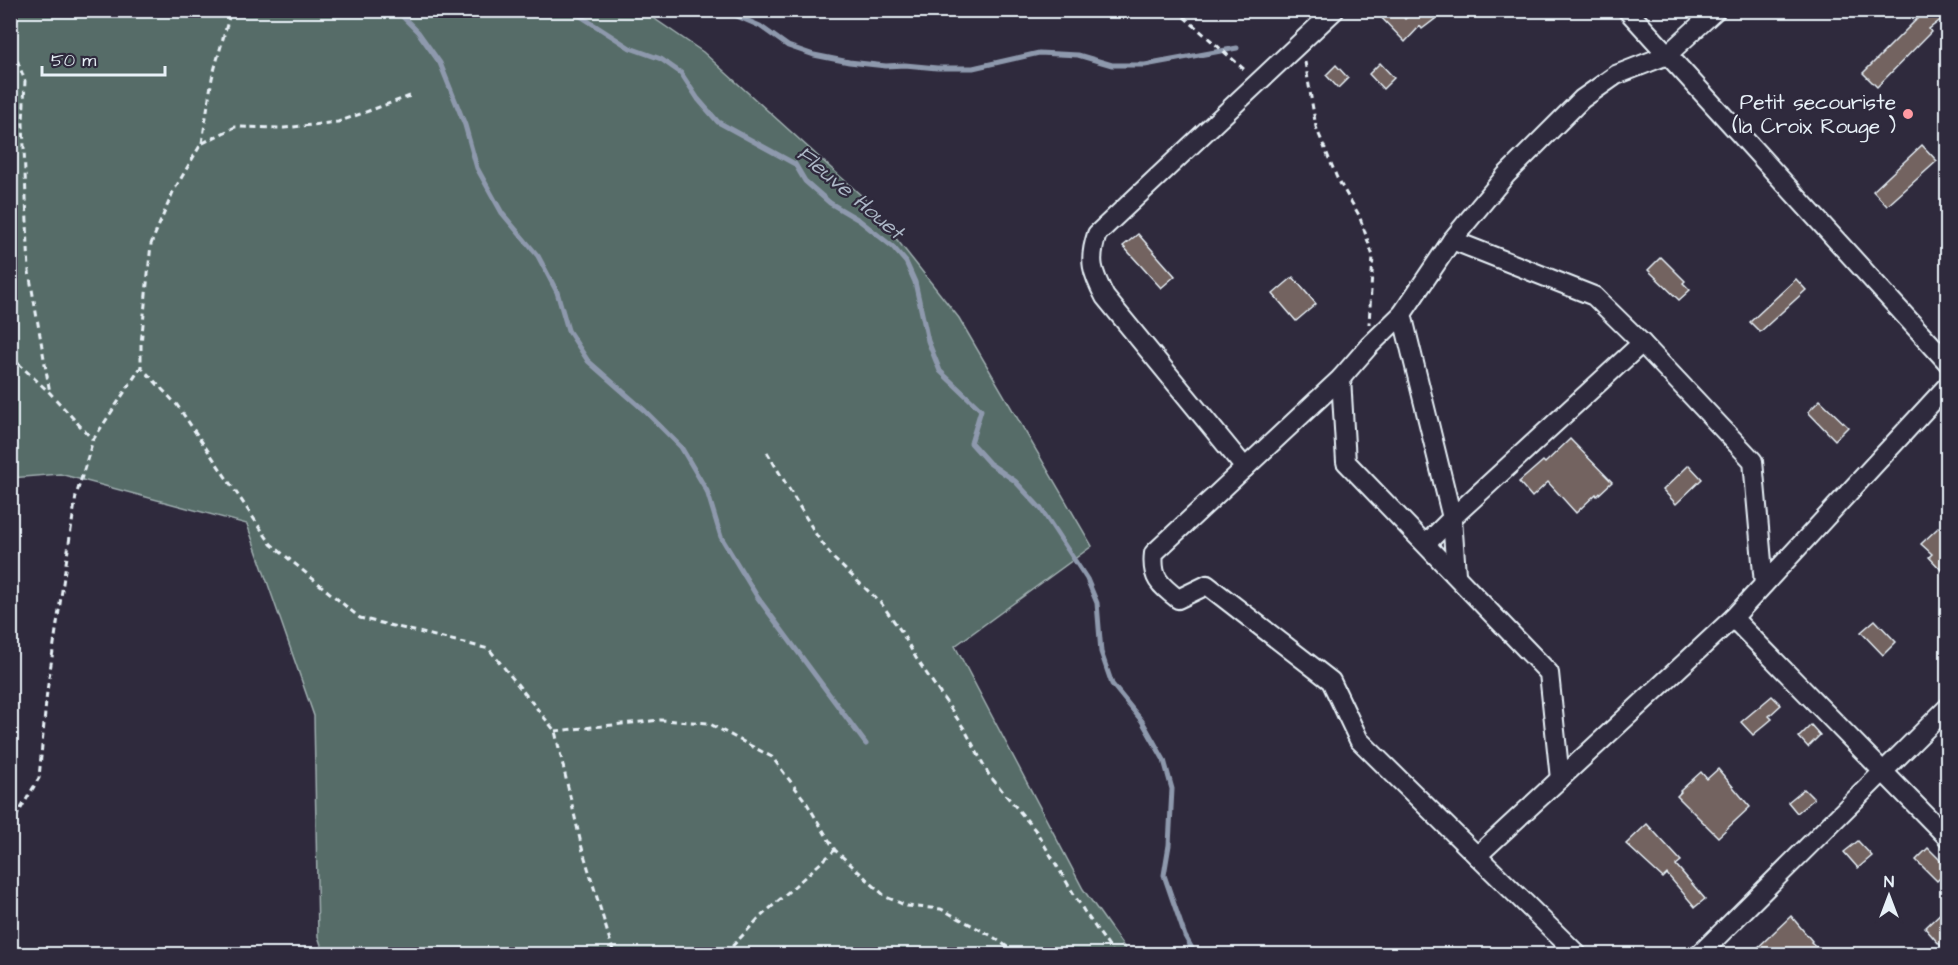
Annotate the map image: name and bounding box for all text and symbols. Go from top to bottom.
scale bar [42,39,165,77]
text: 50 m [51,48,96,73]
place label: Petit secouriste (la Croix Rouge ) [1732,88,1896,143]
marker: Petit secouriste (la Croix Rouge ) [1901,107,1915,121]
water label: Fleuve Houet [790,139,912,249]
north arrow [1859,866,1919,926]
text: N [1884,871,1894,893]

